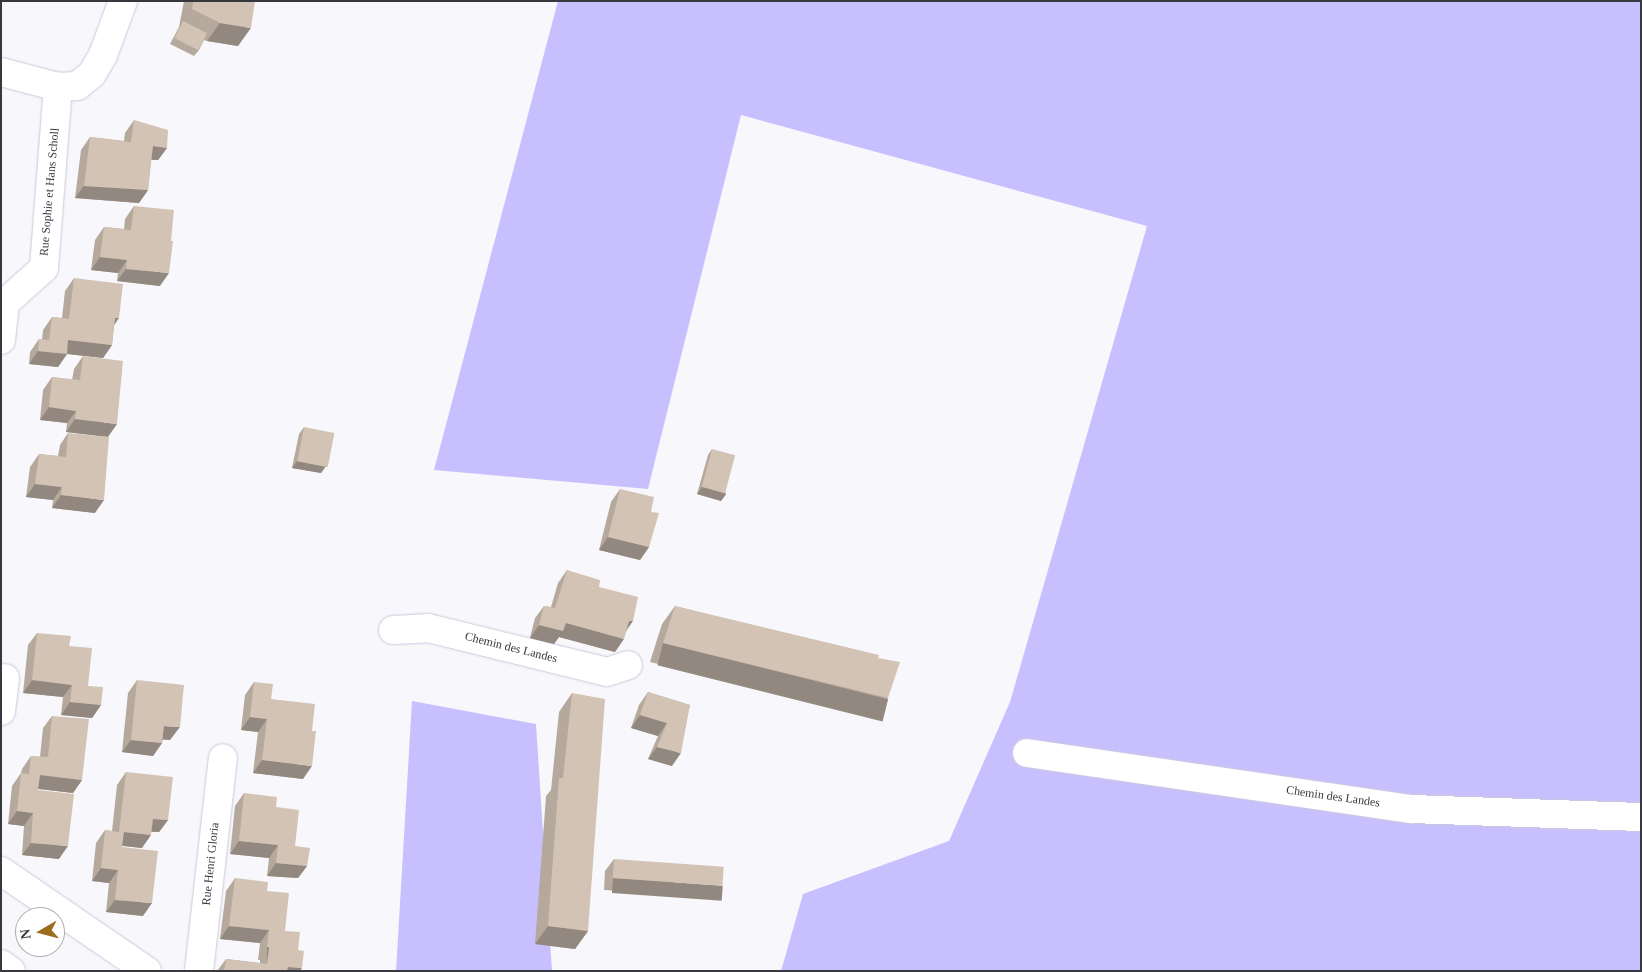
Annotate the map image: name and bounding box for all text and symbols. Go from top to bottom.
street label: Rue Sophie et Hans Scholl [37,127,63,257]
street label: Chemin des Landes [463,630,559,666]
street label: Chemin des Landes [1285,783,1381,811]
street label: Rue Henri Gloria [199,822,223,906]
north arrow [15,907,65,957]
text: N [18,928,34,940]

